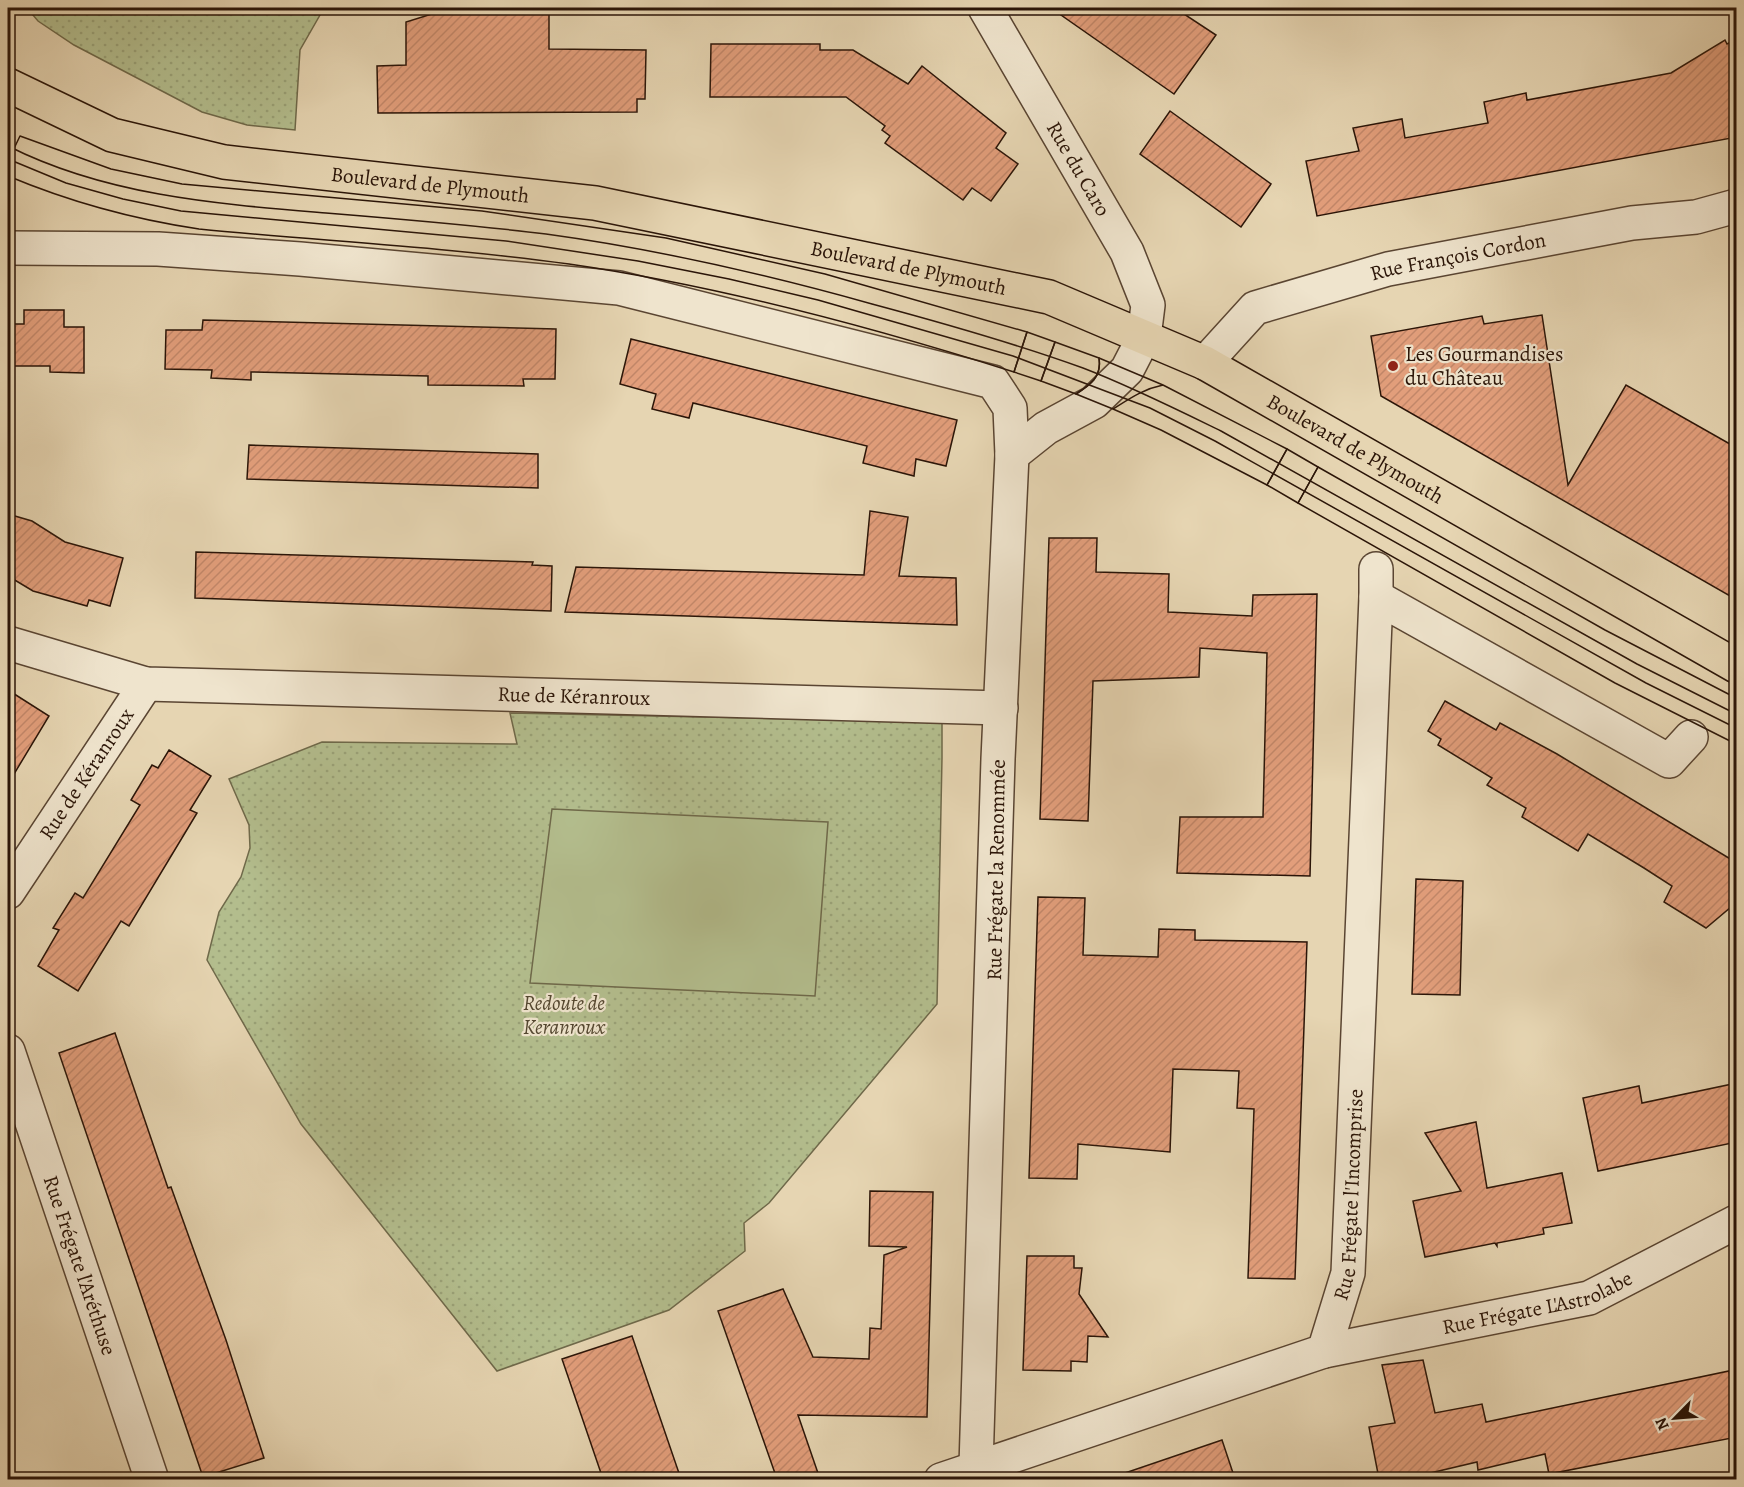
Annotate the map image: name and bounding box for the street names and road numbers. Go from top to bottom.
street label: Rue du Caro [1040,116,1117,221]
street label: Boulevard de Plymouth [330,160,531,210]
street label: Rue François Cordon [1367,226,1548,288]
street label: Boulevard de Plymouth [808,234,1009,302]
street label: Boulevard de Plymouth [1262,387,1449,510]
street label: Rue de Kéranroux [497,680,651,712]
street label: Rue de Kéranroux [33,702,140,845]
street label: Rue Frégate la Renommée [980,759,1012,981]
street label: Rue Frégate l'Incomprise [1326,1088,1370,1304]
street label: Rue Frégate l'Aréthuse [37,1171,123,1359]
street label: Rue Frégate L'Astrolabe [1440,1264,1637,1341]

